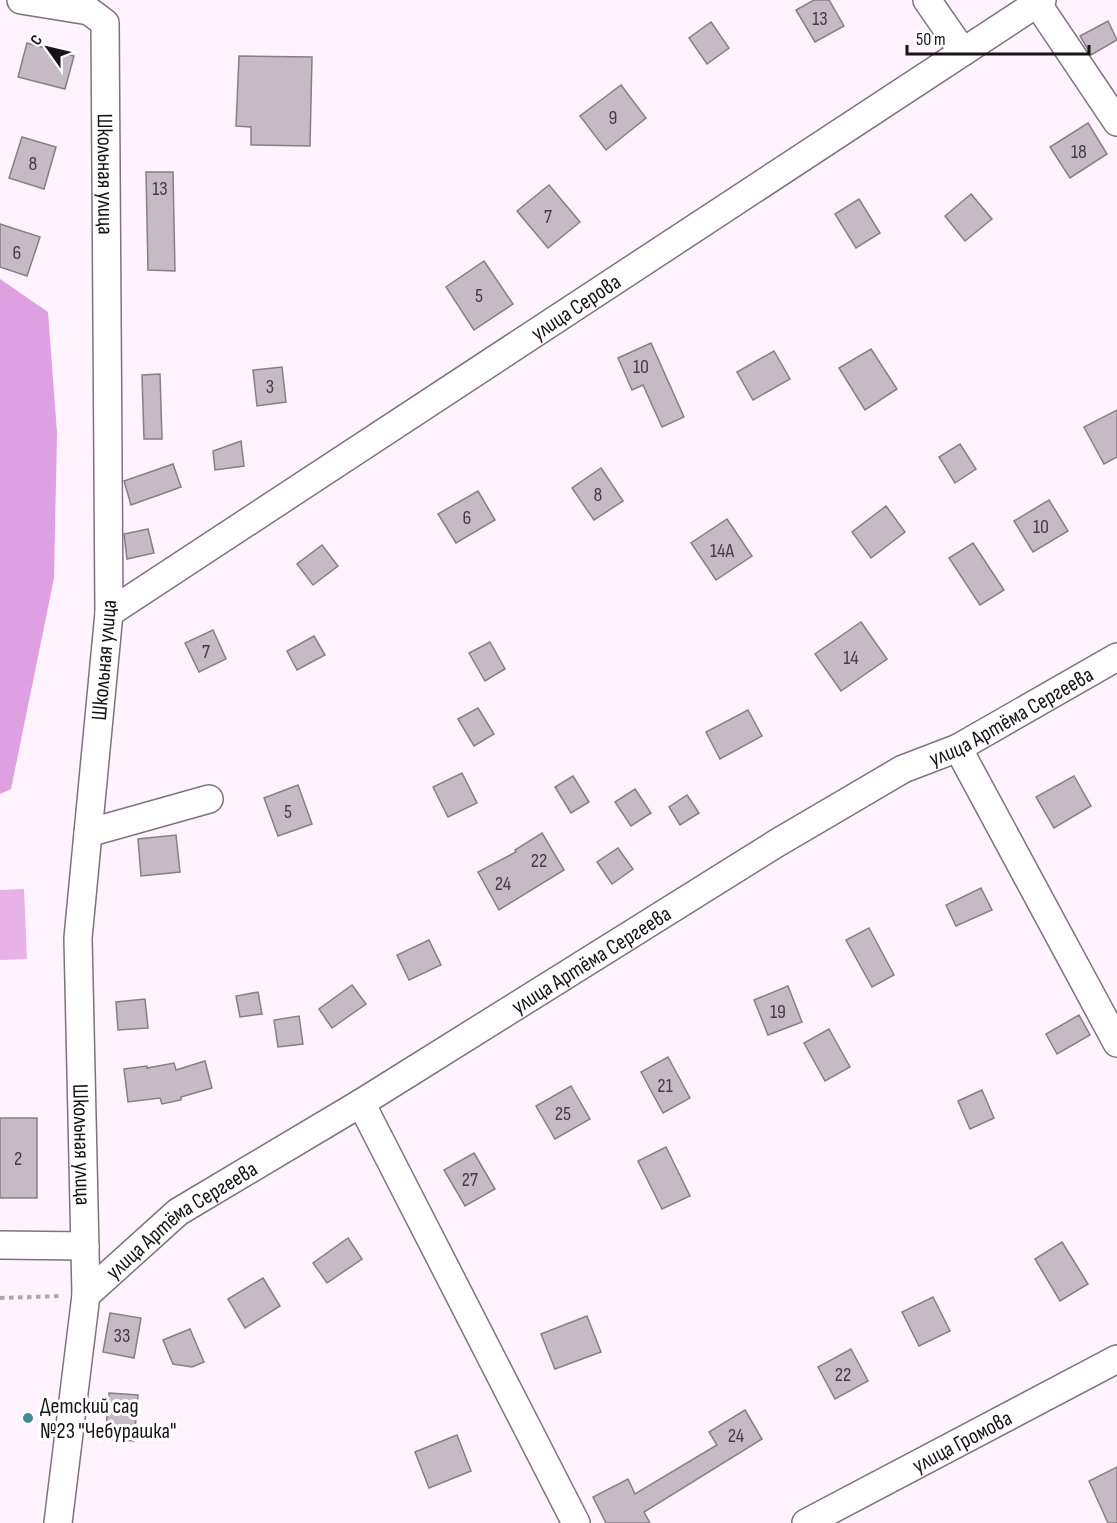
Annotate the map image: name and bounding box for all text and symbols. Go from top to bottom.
house number: 13 [812,7,828,31]
north arrow [18,18,78,78]
scale bar [907,18,1088,56]
text: 50 m [916,29,946,50]
text: С [27,32,47,49]
house number: 9 [609,106,617,130]
street label: Школьная улица [91,113,118,235]
house number: 18 [1071,140,1087,164]
house number: 8 [29,152,37,176]
house number: 13 [152,177,168,201]
house number: 7 [544,205,552,229]
house number: 6 [13,241,21,265]
street label: улица Серова [526,269,626,347]
house number: 5 [475,284,483,308]
house number: 10 [633,355,649,379]
house number: 3 [266,375,274,399]
house number: 8 [594,483,602,507]
house number: 6 [463,506,471,530]
house number: 10 [1033,515,1049,539]
house number: 14А [710,539,734,563]
street label: Школьная улица [86,599,123,722]
house number: 7 [202,640,210,664]
house number: 14 [843,646,859,670]
street label: улица Артёма Сергеева [926,662,1098,773]
house number: 5 [284,800,292,824]
house number: 22 [531,849,547,873]
house number: 24 [495,872,511,896]
street label: улица Артёма Сергеева [507,901,676,1021]
house number: 19 [770,1000,786,1024]
house number: 21 [657,1074,673,1098]
street label: Школьная улица [66,1084,96,1206]
house number: 25 [555,1102,571,1126]
house number: 2 [14,1147,22,1171]
street label: улица Артёма Сергеева [101,1156,263,1286]
house number: 27 [462,1168,478,1192]
house number: 33 [114,1324,130,1348]
house number: 22 [835,1363,851,1387]
place label: Детский сад №23 "Чебурашка" [40,1393,176,1445]
street label: улица Громова [908,1405,1017,1480]
marker: Детский сад №23 "Чебурашка" [21,1411,35,1425]
house number: 24 [728,1424,744,1448]

